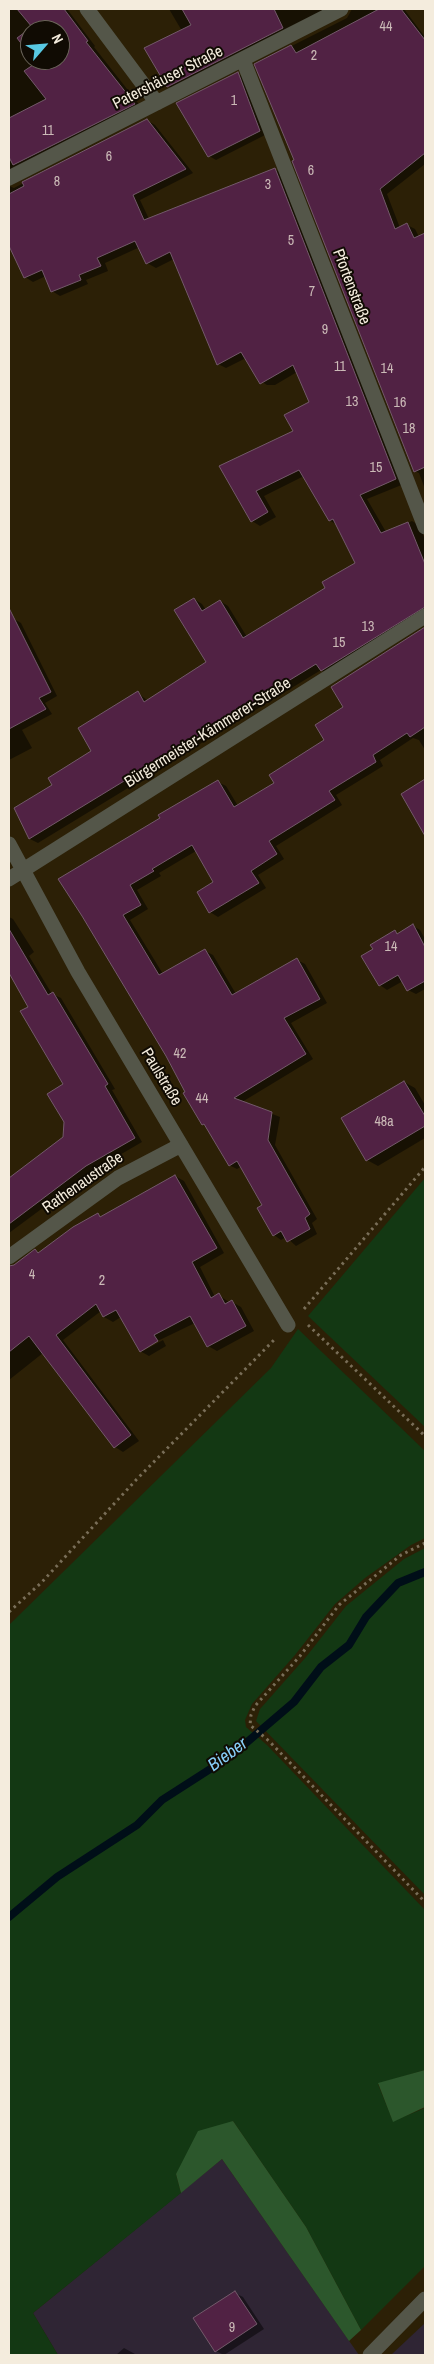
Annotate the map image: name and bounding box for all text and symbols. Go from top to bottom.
house number: 44 [380,19,392,35]
north arrow [20,20,70,70]
text: N [48,31,67,46]
street label: Patershäuser Straße [110,42,226,114]
house number: 2 [311,48,317,64]
house number: 1 [231,93,237,109]
house number: 11 [42,123,54,139]
house number: 6 [106,149,112,165]
house number: 6 [308,163,314,179]
house number: 8 [54,174,60,190]
house number: 3 [265,177,271,193]
house number: 5 [288,233,294,249]
street label: Pfortenstraße [328,246,374,328]
house number: 7 [309,284,315,300]
house number: 9 [322,322,328,338]
house number: 11 [334,359,346,375]
house number: 14 [381,361,393,377]
house number: 13 [346,394,358,410]
house number: 16 [394,395,406,411]
house number: 18 [403,421,415,437]
house number: 15 [370,460,382,476]
house number: 13 [362,619,374,635]
house number: 15 [333,635,345,651]
street label: Bürgermeister-Kämmerer-Straße [121,674,295,792]
house number: 14 [385,939,397,955]
street label: Paulstraße [136,1045,186,1109]
house number: 42 [174,1046,186,1062]
house number: 44 [196,1091,208,1107]
house number: 48a [374,1114,394,1130]
street label: Rathenaustraße [39,1148,127,1218]
house number: 4 [29,1267,35,1283]
house number: 2 [99,1273,105,1289]
water label: Bieber [204,1733,252,1777]
house number: 9 [229,2320,235,2336]

